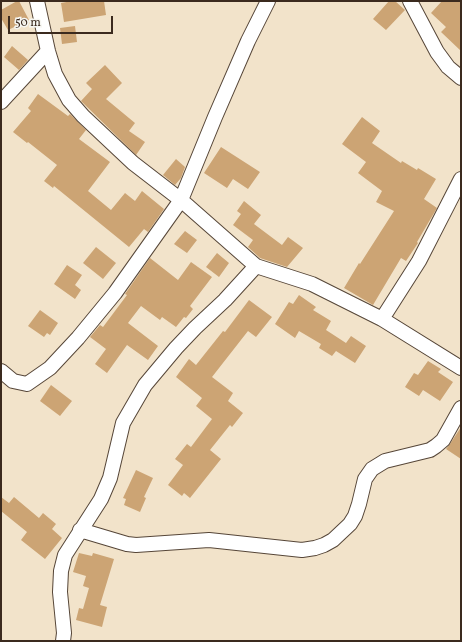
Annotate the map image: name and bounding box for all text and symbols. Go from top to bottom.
scale bar [10,8,115,34]
text: 50 m [15,15,41,31]

